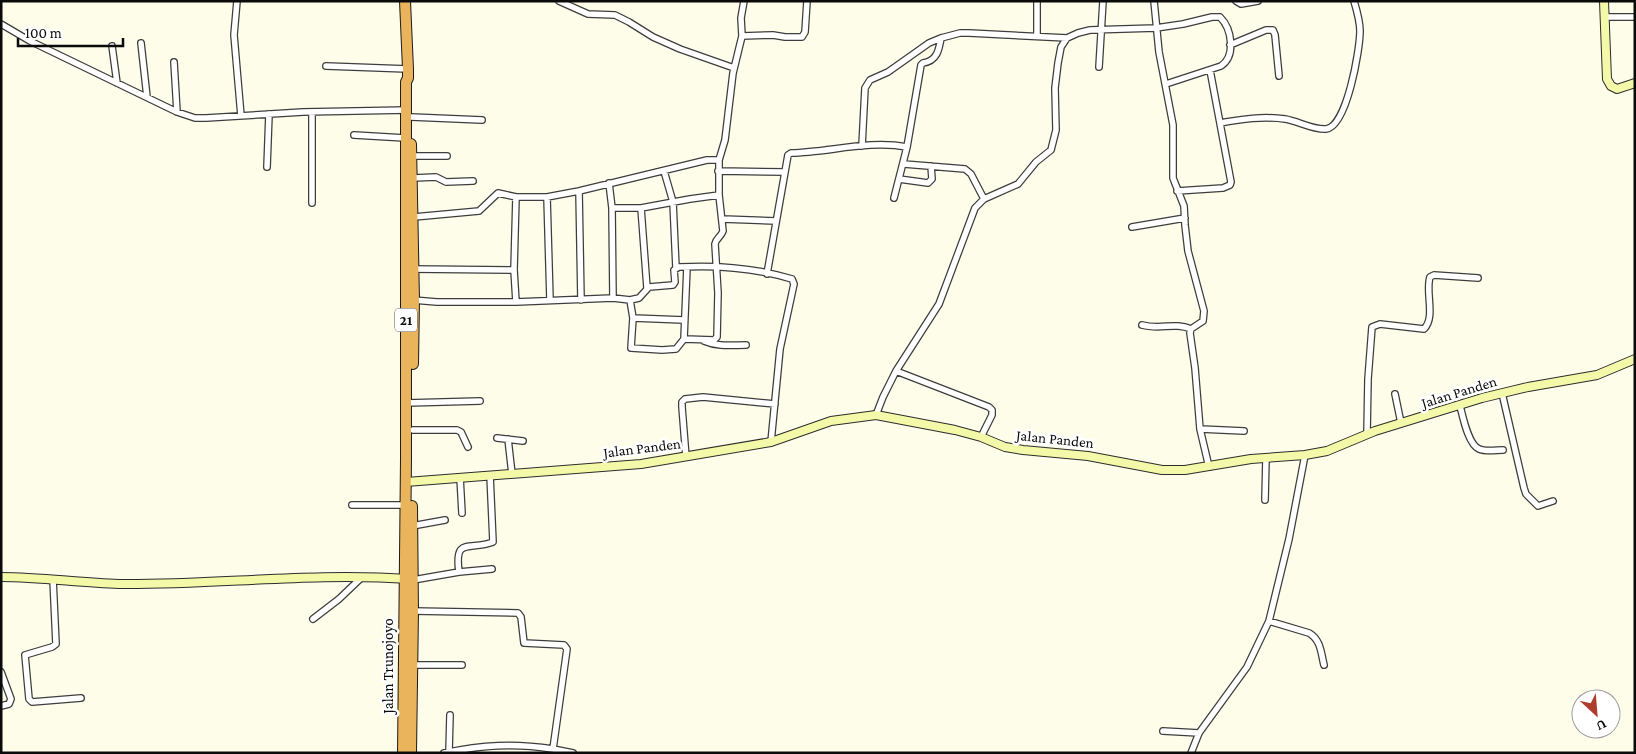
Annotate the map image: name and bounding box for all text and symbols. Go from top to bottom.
scale bar [18,15,122,47]
text: 100 m [25,25,62,41]
road number: 21 [395,308,417,332]
street label: Jalan Panden [1417,373,1499,413]
street label: Jalan Panden [1013,427,1095,452]
street label: Jalan Panden [600,435,682,462]
street label: Jalan Trunojoyo [380,618,397,716]
north arrow [1571,689,1621,739]
text: U [1594,716,1610,735]

